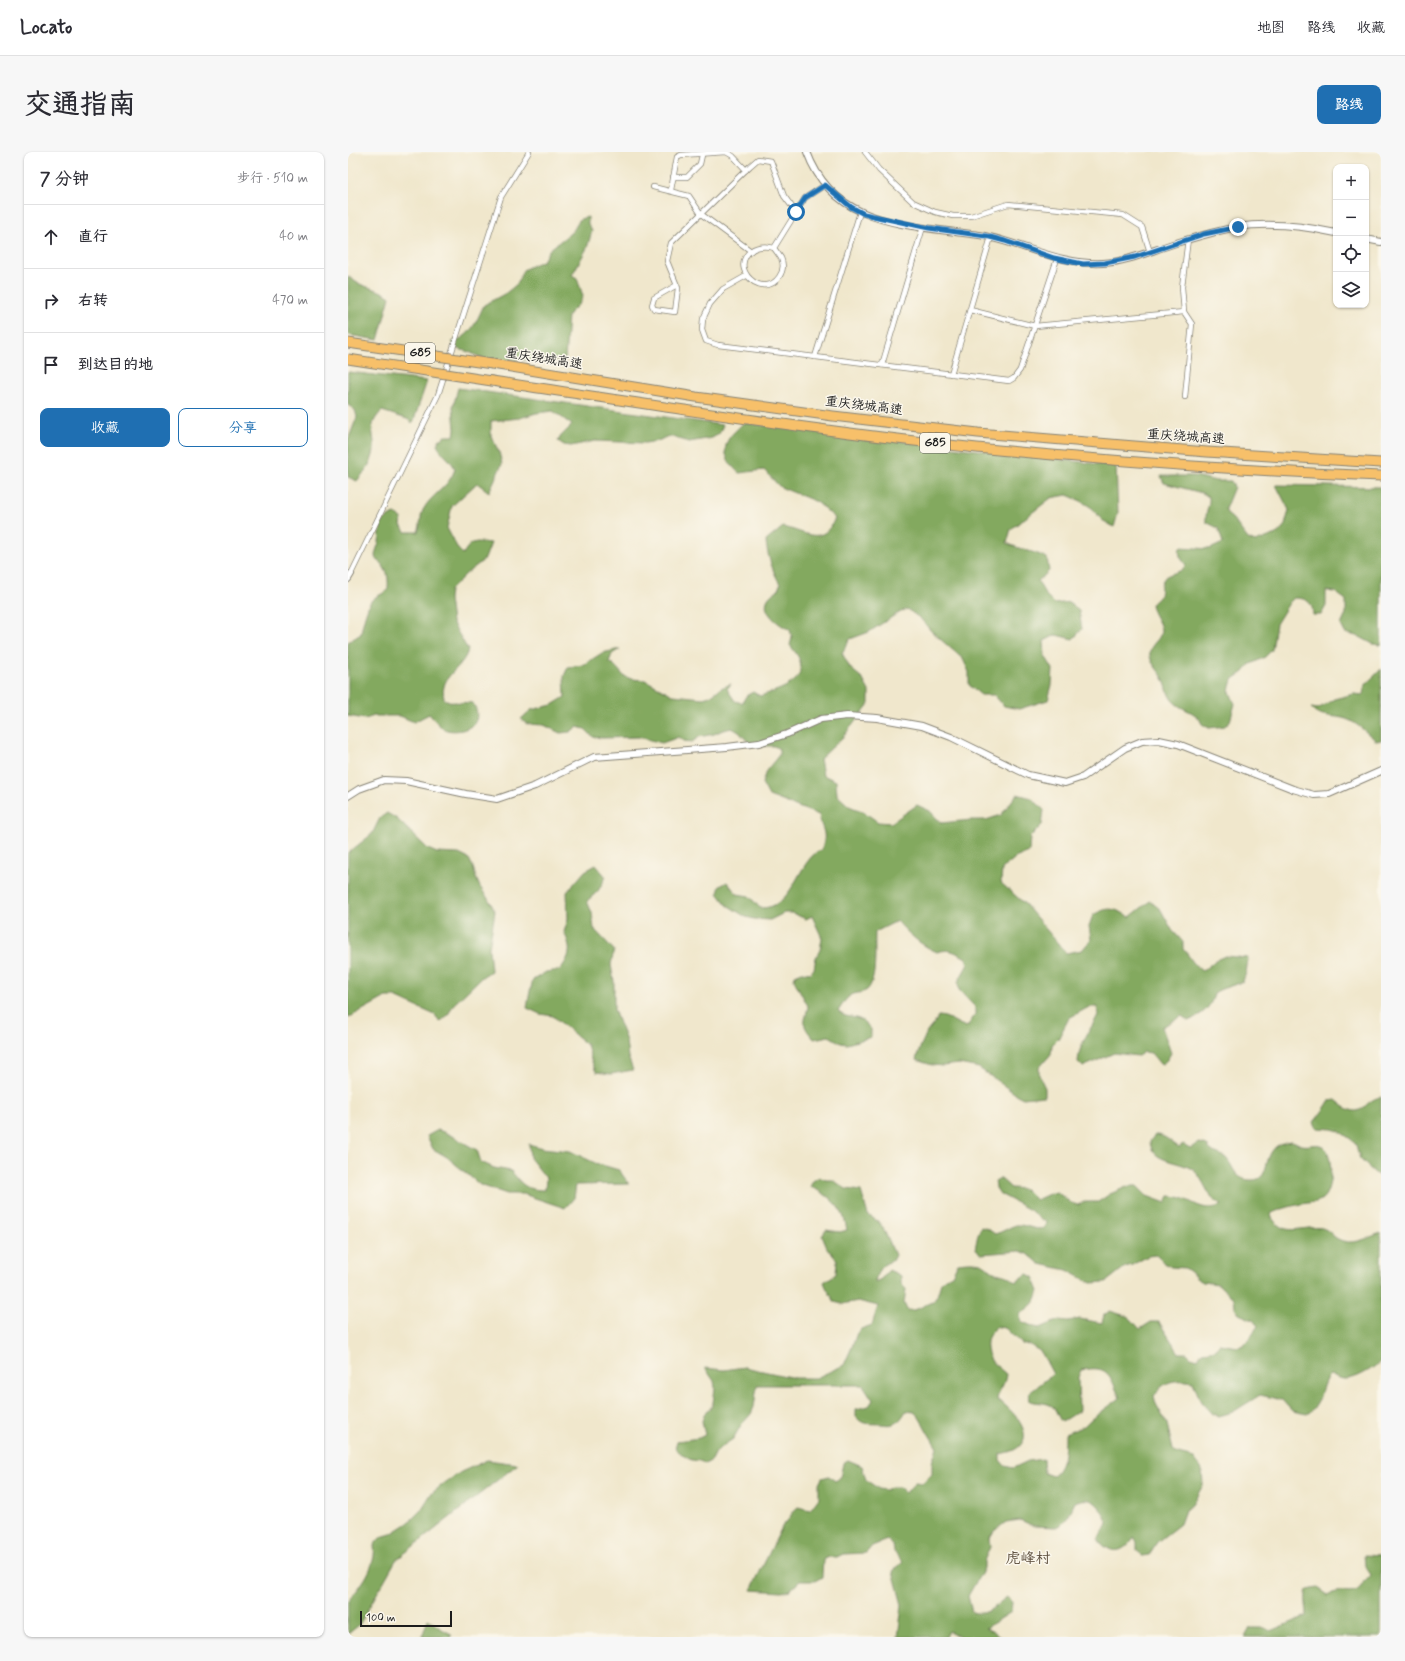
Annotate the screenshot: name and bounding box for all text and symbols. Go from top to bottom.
text: Locato [20,15,72,40]
text: 地图 [1257,19,1285,37]
text: 路线 [1307,19,1335,37]
text: 收藏 [1357,19,1385,37]
button: 路线 [1317,85,1381,124]
text: 交通指南 [24,87,136,124]
map controls [1333,164,1369,308]
button: + [1333,164,1369,200]
text: 7 分钟 [40,168,89,190]
text: 步行 · 510 m [237,170,308,187]
button: − [1333,200,1369,236]
route start [787,203,805,221]
route end [1229,218,1247,236]
icon: ahead [40,226,62,248]
text: 直行 [78,227,108,247]
text: 40 m [279,228,308,245]
button: locate [1333,236,1369,272]
button: layers [1333,272,1369,308]
icon: right [40,290,62,312]
text: 右转 [78,291,108,311]
text: 470 m [272,292,308,309]
road number: G85 [405,343,435,363]
street label: 重庆绕城高速 [504,345,584,373]
icon: arrive [40,354,62,376]
text: 到达目的地 [78,355,153,375]
street label: 重庆绕城高速 [824,393,904,419]
button: 收藏 [40,408,170,447]
button: 分享 [178,408,308,447]
street label: 重庆绕城高速 [1146,426,1226,448]
road number: G85 [920,433,950,453]
district label: 虎峰村 [1005,1549,1051,1569]
scale bar [360,1609,452,1628]
text: 100 m [366,1611,396,1625]

